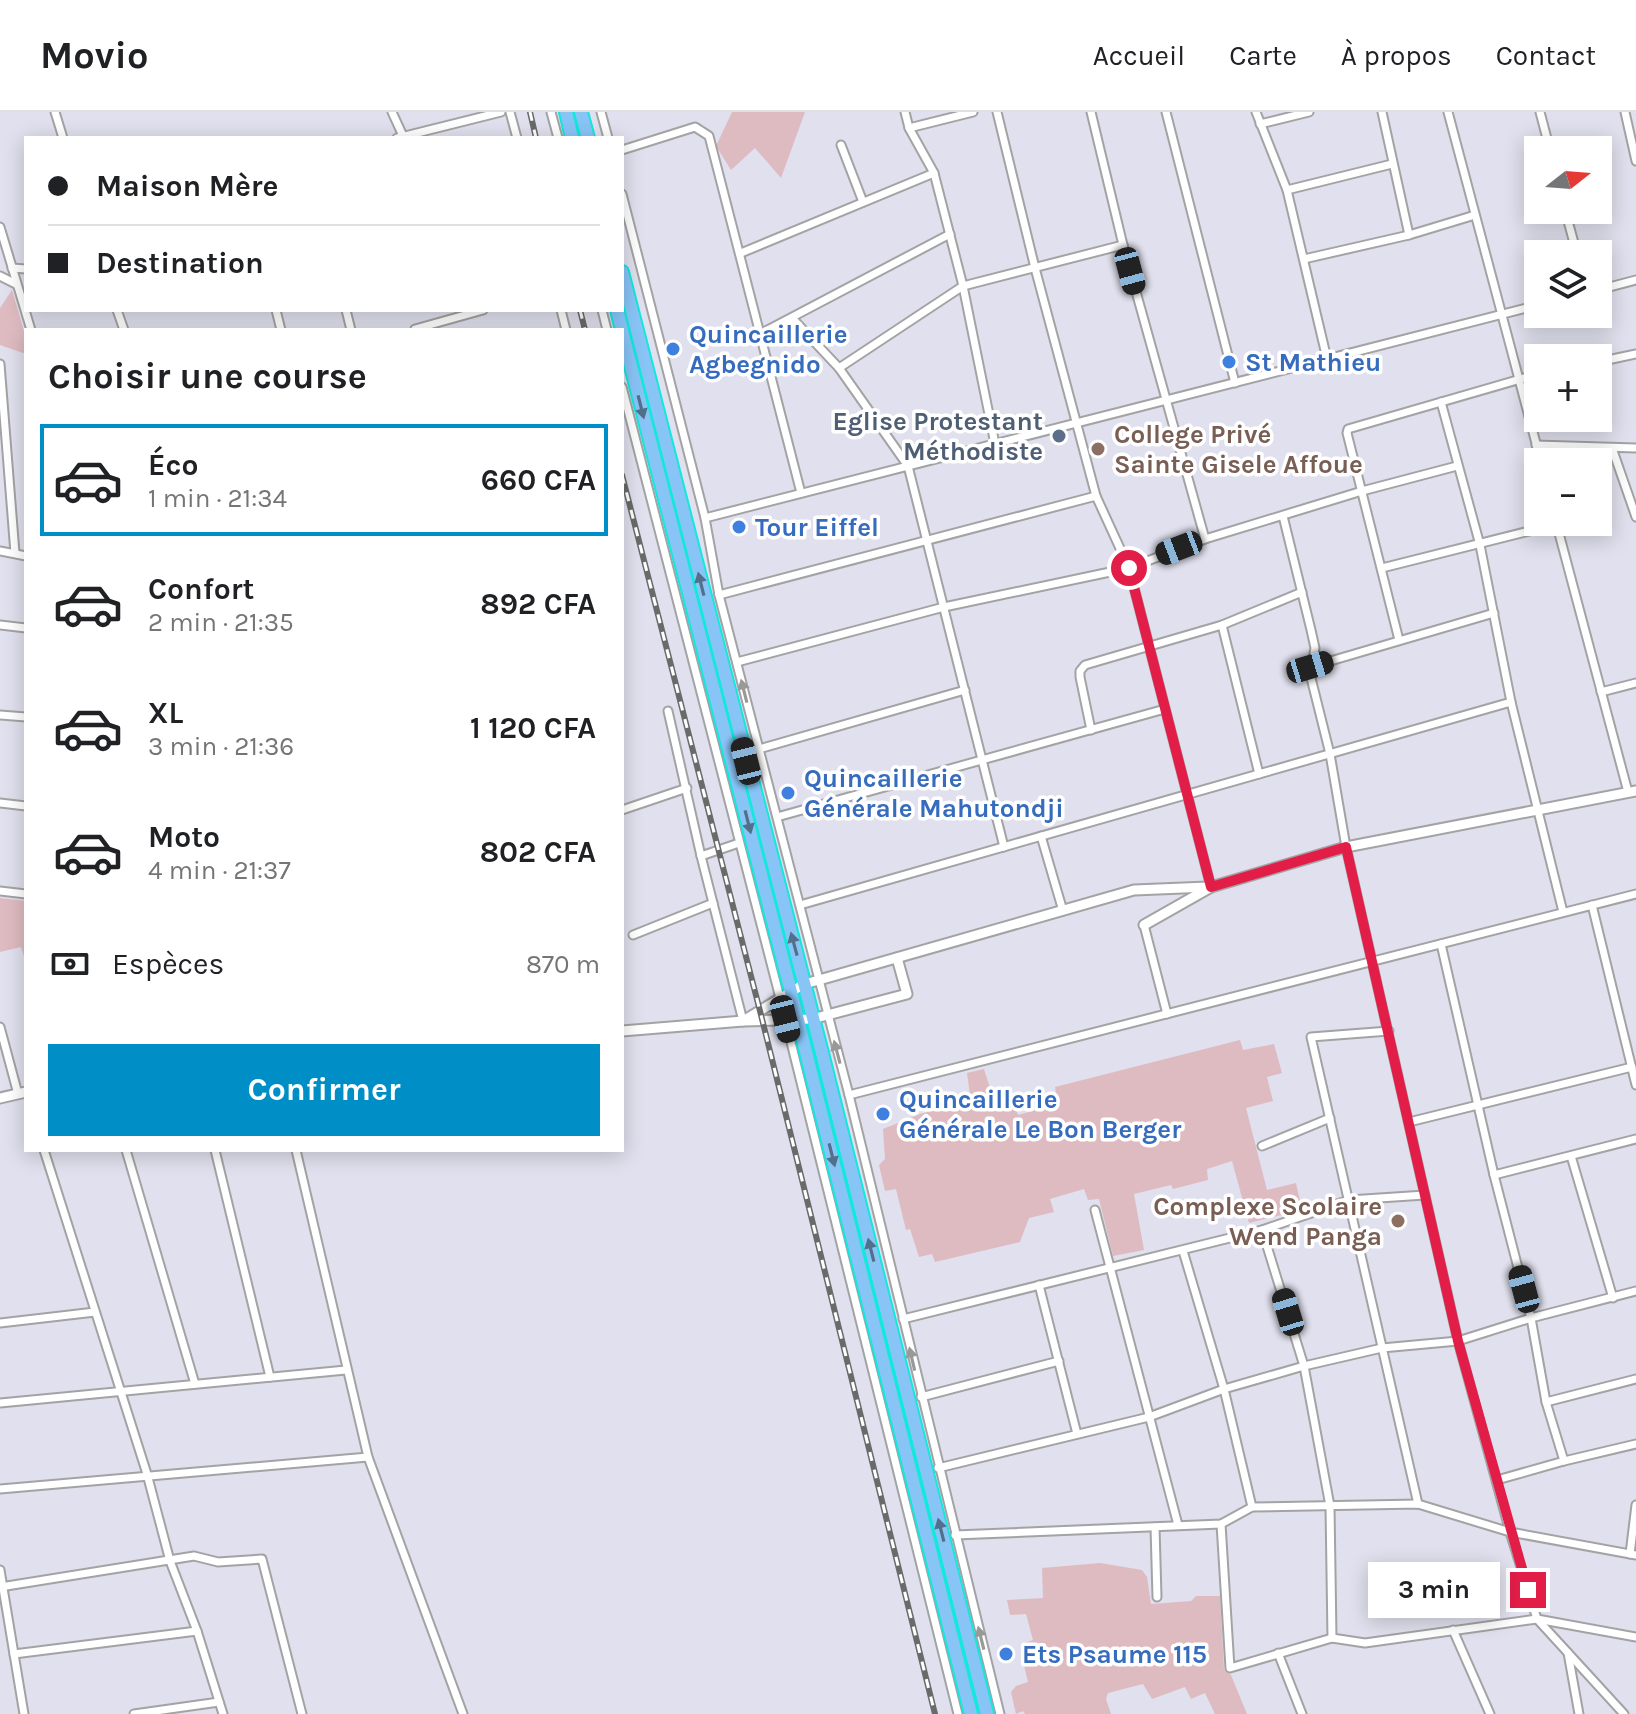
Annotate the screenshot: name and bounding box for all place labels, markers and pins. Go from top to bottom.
place label: Quincaillerie Agbegnido [689,319,848,380]
marker: Quincaillerie Agbegnido [664,340,682,358]
place label: St Mathieu [1245,347,1381,378]
marker: St Mathieu [1220,353,1238,371]
place label: Eglise Protestant Méthodiste [832,406,1043,467]
place label: College Privé Sainte Gisele Affoue [1114,419,1363,480]
marker: Eglise Protestant Méthodiste [1050,427,1068,445]
marker: College Privé Sainte Gisele Affoue [1089,440,1107,458]
place label: Tour Eiffel [755,512,879,543]
marker: Tour Eiffel [730,518,748,536]
place label: Quincaillerie Générale Mahutondji [804,763,1064,824]
marker: Quincaillerie Générale Mahutondji [779,784,797,802]
place label: Quincaillerie Générale Le Bon Berger [899,1084,1182,1145]
marker: Quincaillerie Générale Le Bon Berger [874,1105,892,1123]
place label: Complexe Scolaire Wend Panga [1153,1191,1382,1252]
marker: Complexe Scolaire Wend Panga [1389,1212,1407,1230]
place label: Ets Psaume 115 [1022,1639,1207,1670]
marker: Ets Psaume 115 [997,1645,1015,1663]

